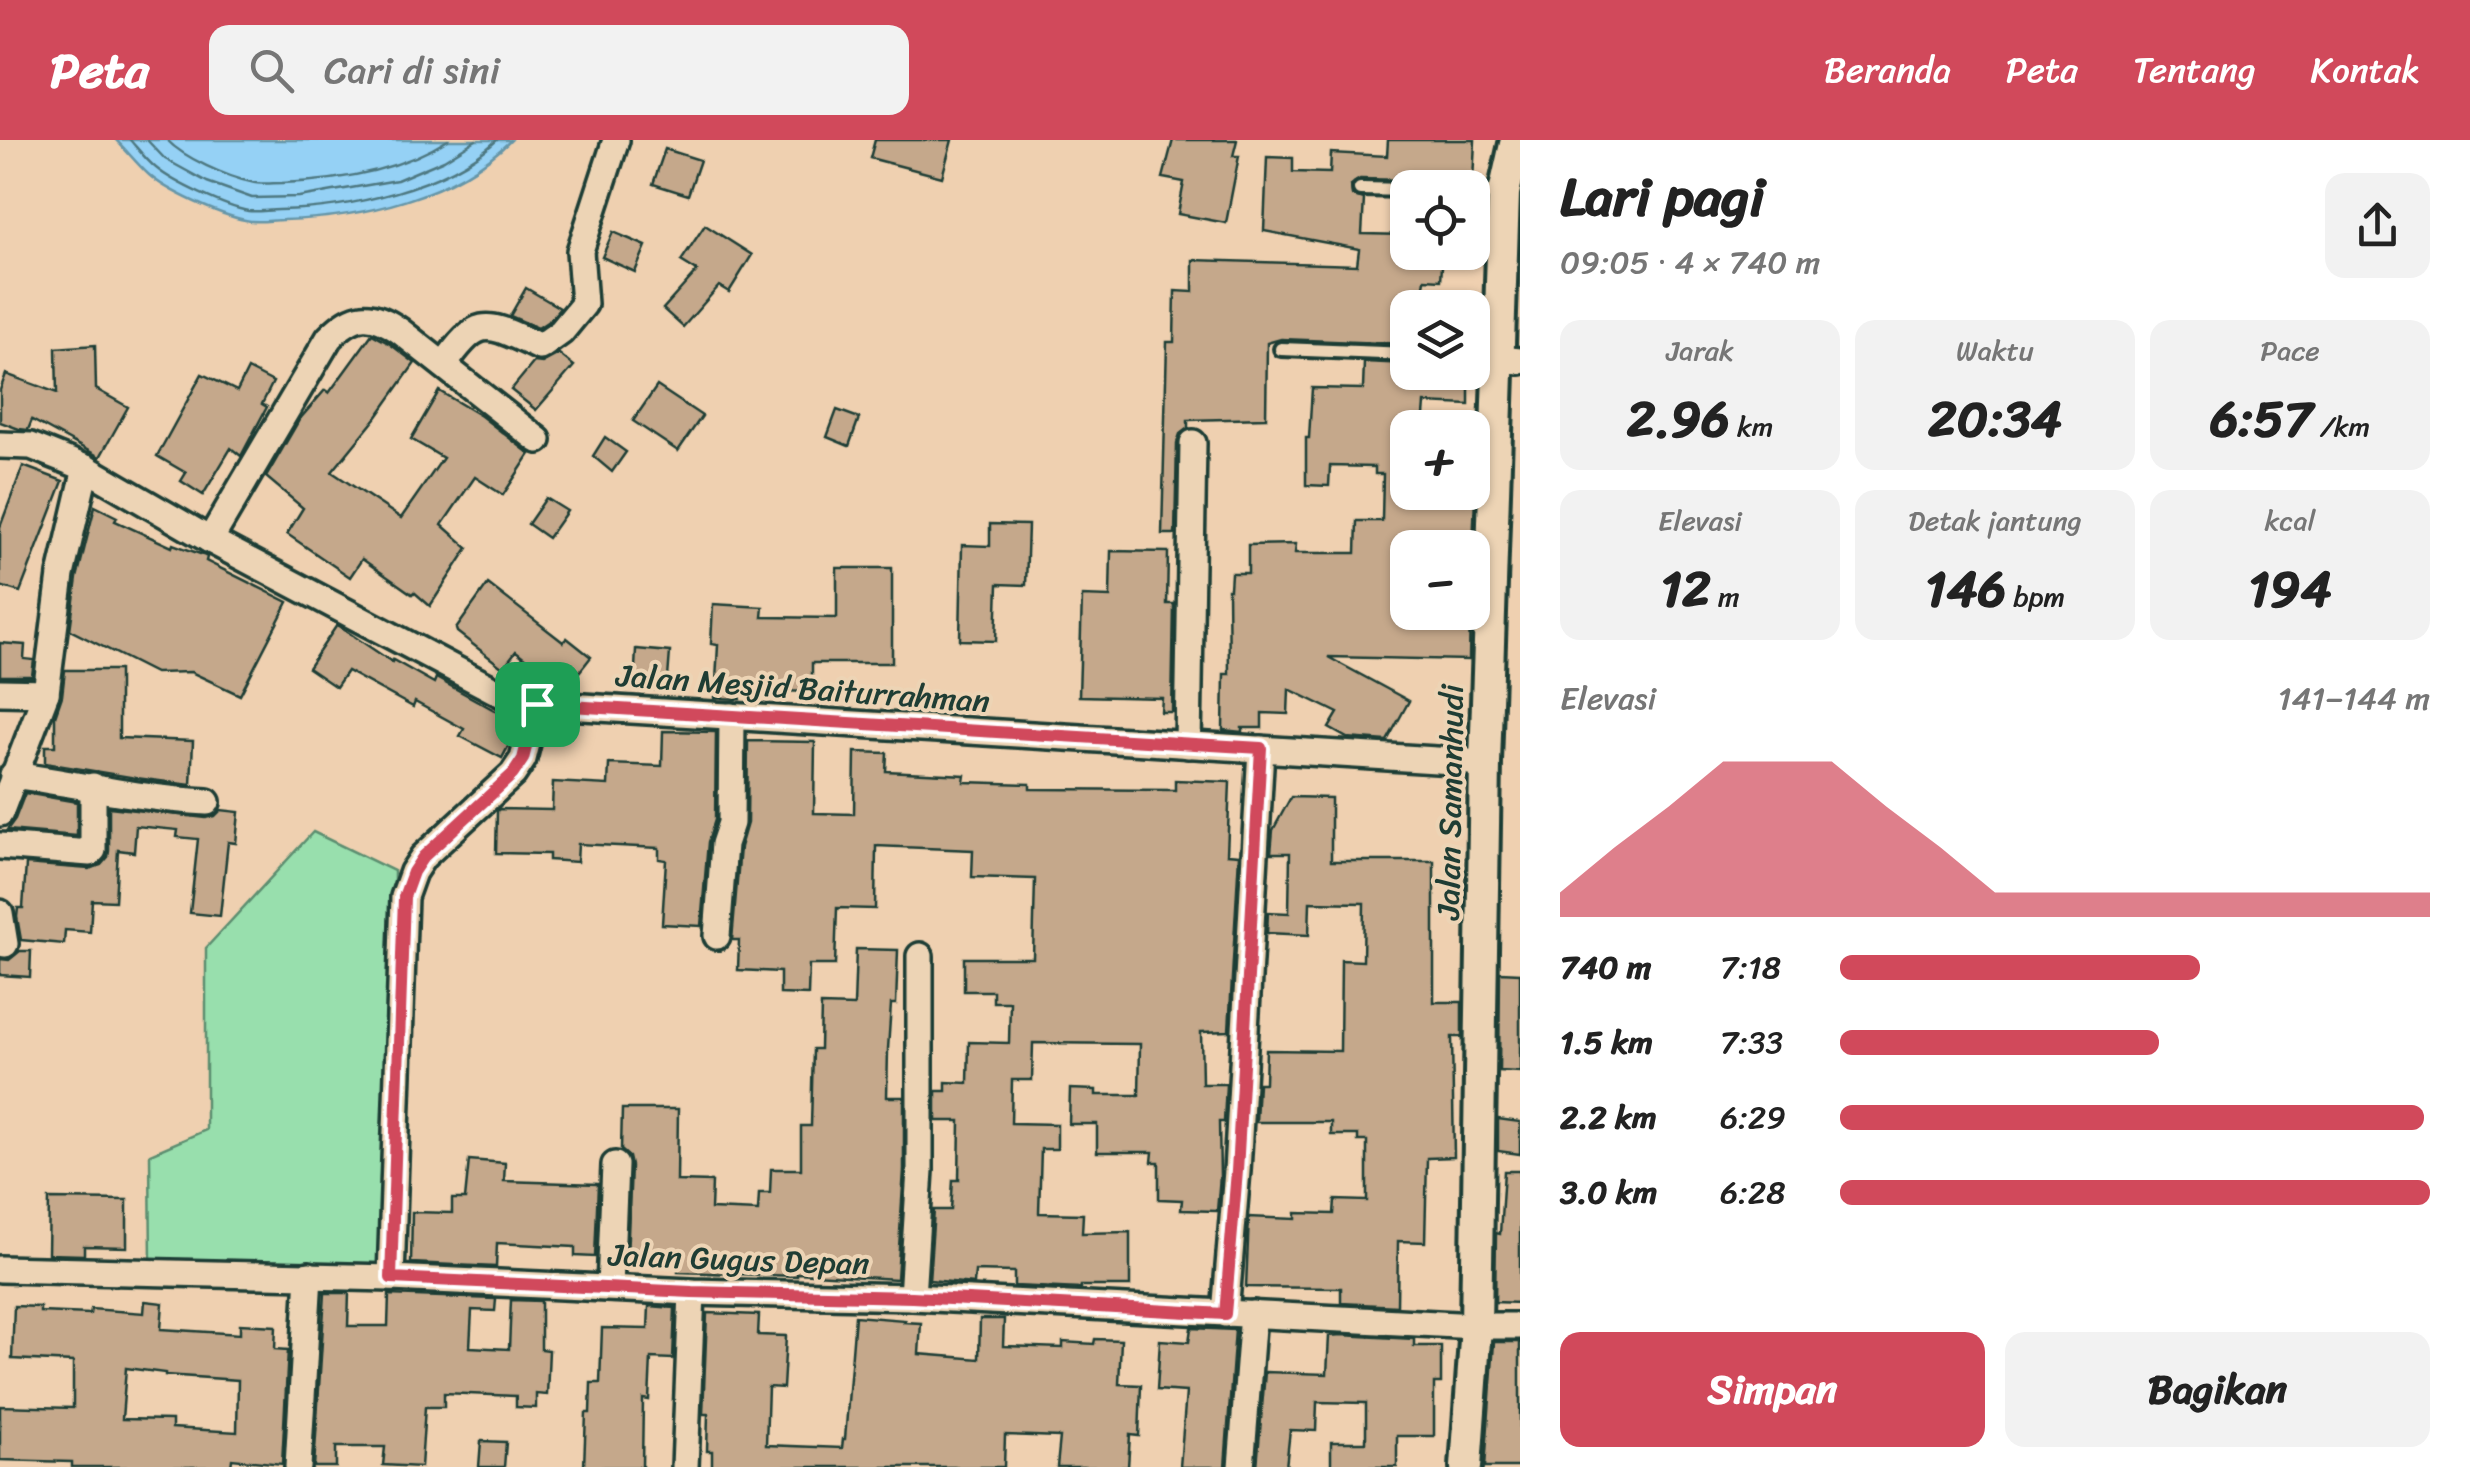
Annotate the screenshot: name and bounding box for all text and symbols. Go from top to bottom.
search box [209,25,909,115]
text: Peta [50,28,149,113]
text: Cari di sini [324,37,500,104]
text: Beranda [1824,39,1951,101]
text: Peta [2006,39,2078,101]
text: Tentang [2133,39,2256,101]
text: Kontak [2311,39,2420,101]
icon: search [244,43,299,98]
text: Lari pagi [1560,148,1765,245]
map controls [1390,170,1490,630]
button: locate [1390,170,1490,270]
button: share [2325,173,2430,278]
text: 09:05 · 4 × 740 m [1560,234,1820,291]
button: layers [1390,290,1490,390]
text: Jarak [1666,326,1734,375]
text: Waktu [1956,326,2034,375]
text: Pace [2260,326,2320,375]
text: 2.96 [1627,375,1730,464]
text: 20:34 [1928,375,2062,464]
text: 6:57 [2210,375,2313,464]
text: km [1730,402,1773,451]
text: /km [2313,402,2370,451]
button: + [1390,410,1490,510]
text: Elevasi [1658,496,1742,545]
text: Detak jantung [1908,496,2082,545]
text: kcal [2265,496,2315,545]
button: − [1390,530,1490,630]
text: 12 [1660,545,1711,634]
text: 146 [1925,545,2006,634]
text: 194 [2248,545,2332,634]
text: m [1711,572,1740,621]
text: bpm [2006,572,2065,621]
street label: Jalan Mesjid Baiturrahman [613,647,992,730]
pin [495,662,580,747]
text: Elevasi [1560,670,1656,727]
text: 141–144 m [2278,670,2430,727]
icon: arrive [510,677,565,732]
street label: Jalan Samanhudi [1420,683,1481,921]
text: 740 m [1560,939,1651,996]
text: 7:18 [1720,939,1781,996]
text: 1.5 km [1560,1014,1653,1071]
text: 7:33 [1720,1014,1783,1071]
text: 2.2 km [1560,1089,1656,1146]
text: 6:29 [1720,1089,1786,1146]
text: 3.0 km [1560,1164,1657,1221]
text: 6:28 [1720,1164,1786,1221]
street label: Jalan Gugus Depan [606,1226,870,1293]
button: Simpan [1560,1332,1985,1447]
button: Bagikan [2005,1332,2430,1447]

